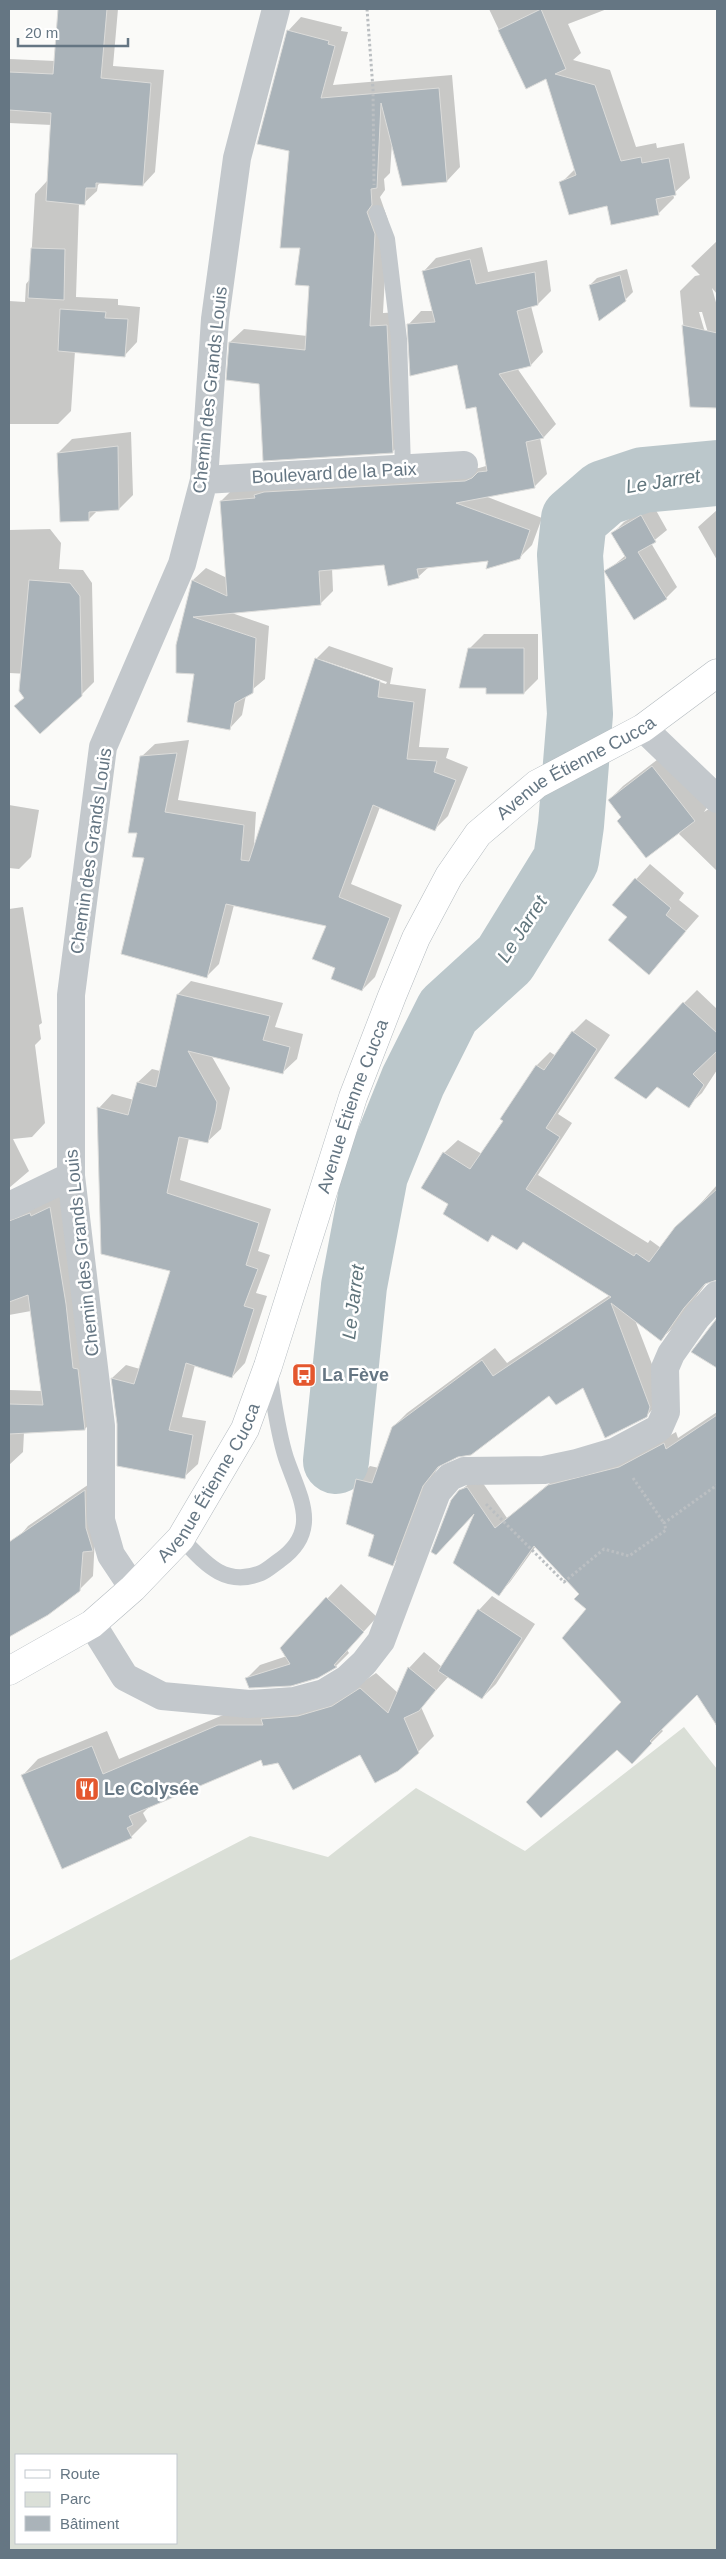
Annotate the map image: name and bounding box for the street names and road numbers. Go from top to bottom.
street label: Chemin des Grands Louis [189,285,231,495]
street label: Boulevard de la Paix [251,459,417,487]
street label: Avenue Étienne Cucca [492,712,660,824]
street label: Chemin des Grands Louis [67,747,115,955]
street label: Avenue Étienne Cucca [313,1015,392,1196]
street label: Chemin des Grands Louis [61,1148,103,1358]
street label: Avenue Étienne Cucca [153,1399,264,1566]

